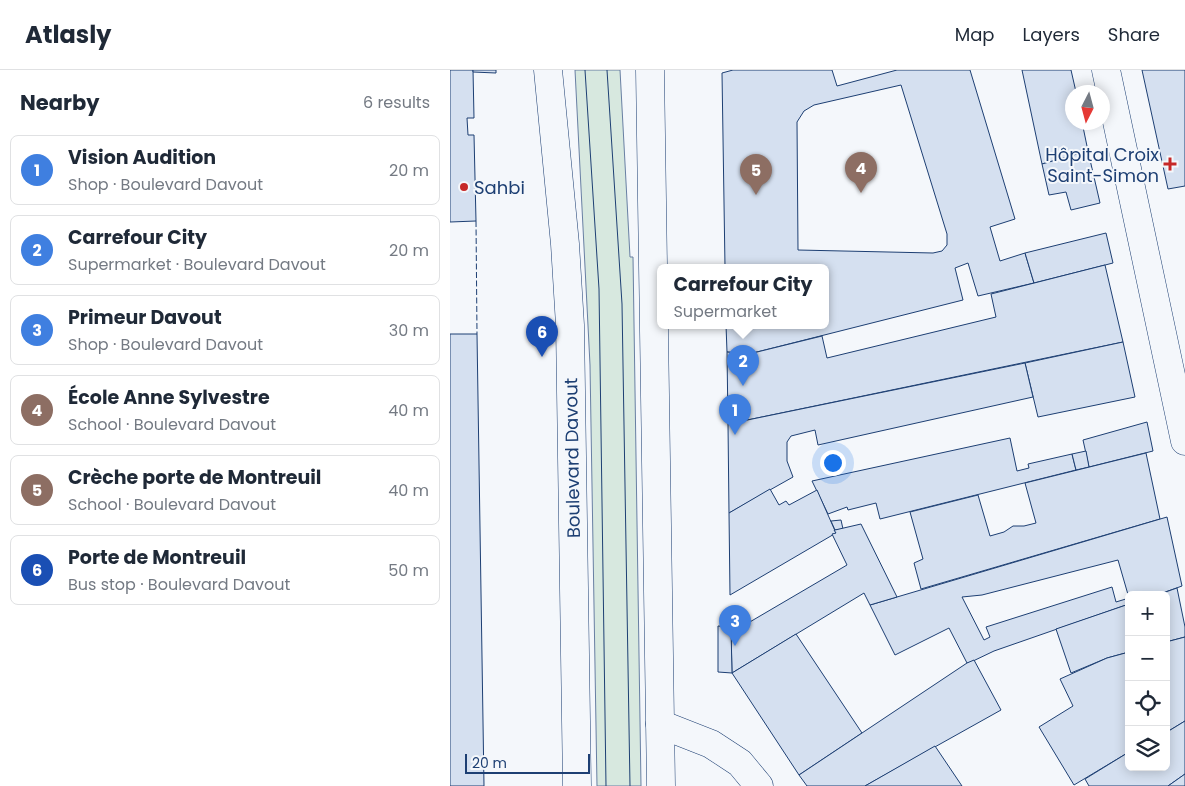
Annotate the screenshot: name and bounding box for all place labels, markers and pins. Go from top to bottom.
place label: Hôpital Croix Saint-Simon [1045,142,1159,188]
pin: 4 [845,152,877,193]
pin: 5 [740,154,772,195]
marker: Hôpital Croix Saint-Simon [1163,157,1177,171]
place label: Sahbi [474,175,525,200]
marker: Sahbi [458,181,470,193]
pin: 6 [526,316,558,357]
pin: 2 [727,345,759,386]
pin: 1 [719,394,751,435]
pin: 3 [719,605,751,646]

